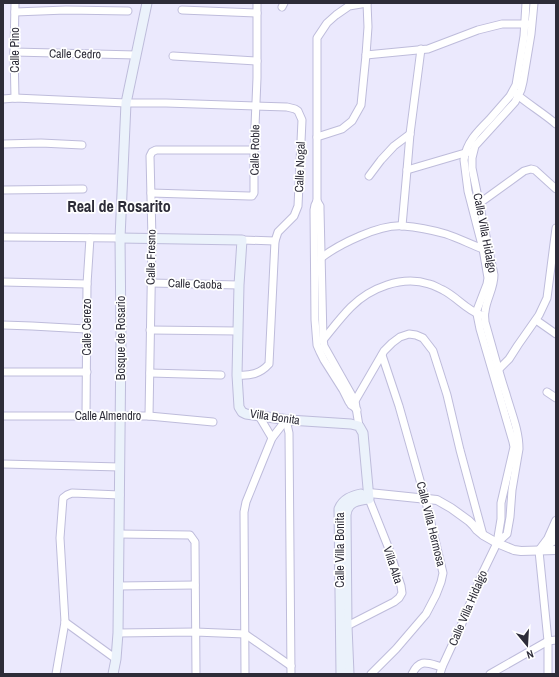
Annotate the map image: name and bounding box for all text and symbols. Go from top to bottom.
street label: Calle Pino [7,27,23,73]
street label: Calle Cedro [49,46,101,62]
street label: Calle Roble [247,124,263,176]
street label: Calle Nogal [291,141,309,193]
street label: Calle Villa Hidalgo [469,192,501,274]
district label: Real de Rosarito [67,195,171,217]
street label: Calle Fresno [143,229,159,285]
street label: Calle Caoba [168,275,223,293]
street label: Bosque de Rosario [113,296,129,380]
street label: Calle Cerezo [79,299,95,355]
street label: Villa Bonita [249,406,301,428]
street label: Calle Almendro [75,408,141,424]
street label: Calle Villa Hermosa [413,480,449,569]
street label: Calle Villa Bonita [332,512,348,588]
street label: Villa Alta [380,544,407,586]
street label: Calle Villa Hidalgo [445,568,491,648]
north arrow [507,625,547,665]
text: N [525,647,535,662]

